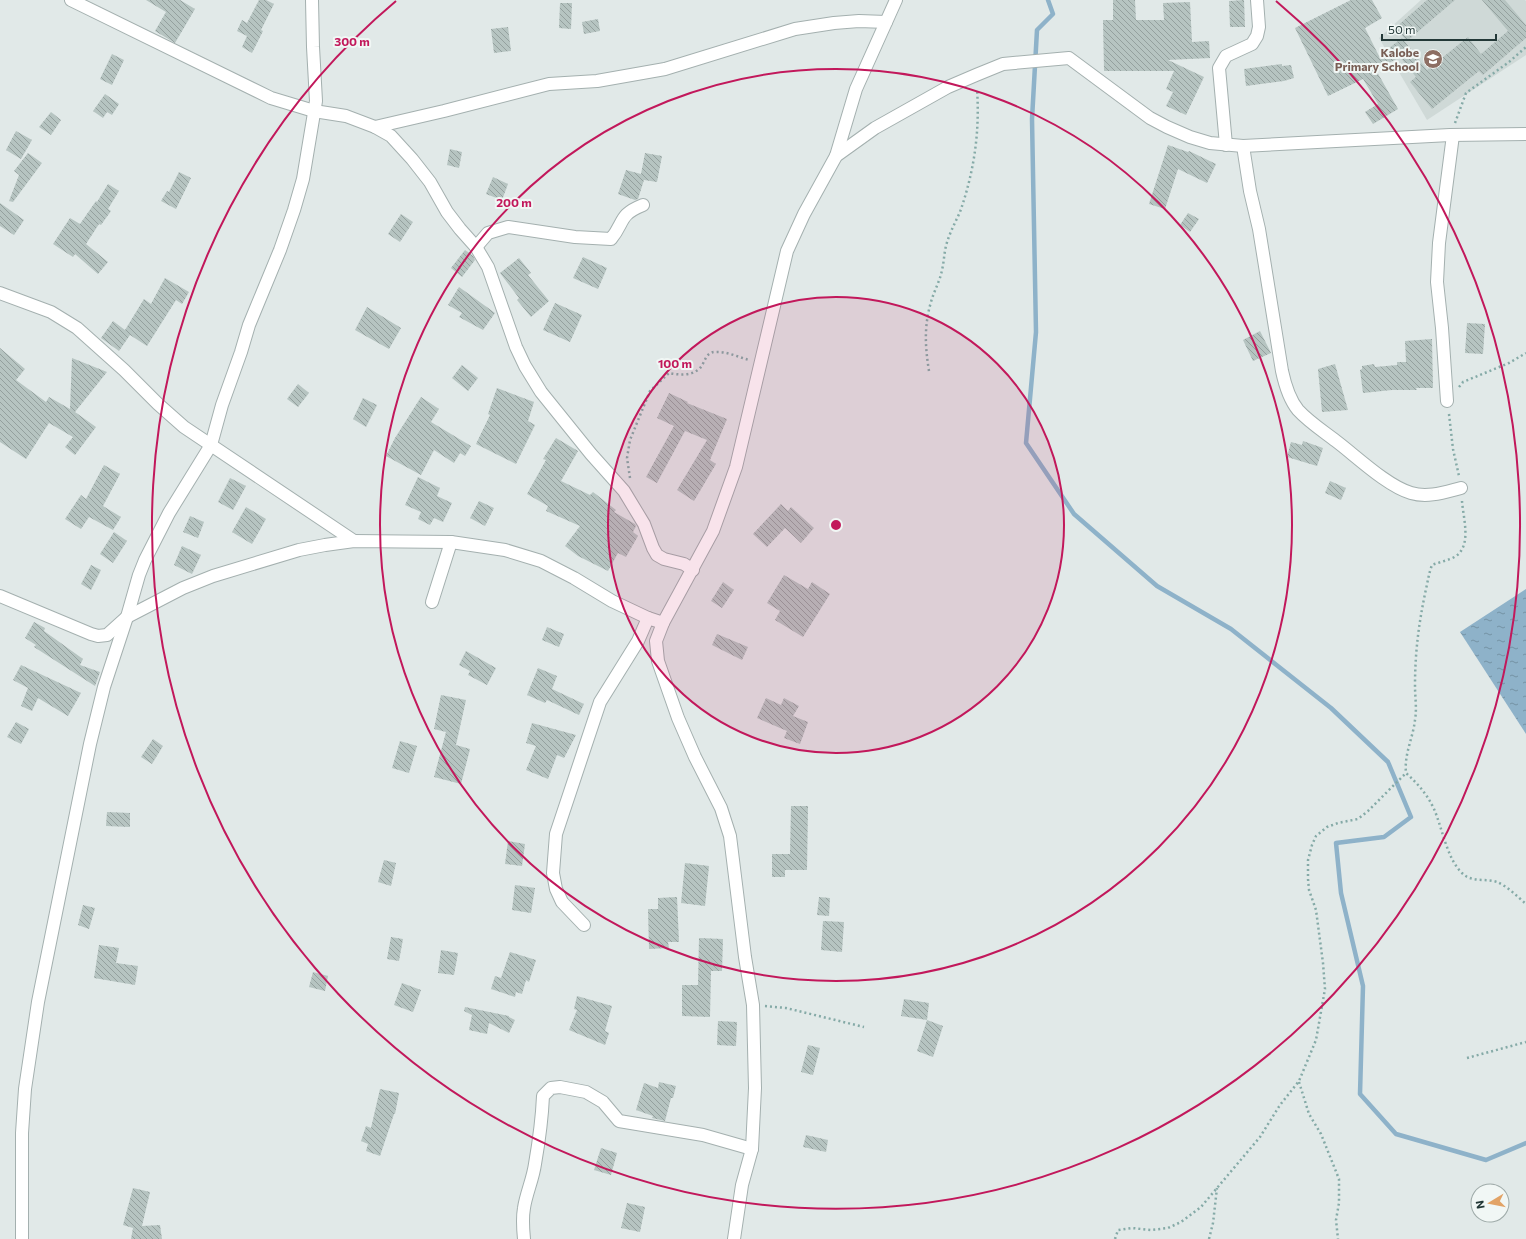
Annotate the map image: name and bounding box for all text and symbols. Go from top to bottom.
scale bar [1382,16,1496,42]
text: 50 m [1388,22,1416,36]
text: 300 m [334,34,370,48]
place label: Kalobe Primary School [1335,45,1419,73]
school or university icon: Kalobe Primary School [1422,48,1444,70]
text: 200 m [496,195,532,209]
text: 100 m [658,356,692,370]
centre of rings [829,518,843,532]
north arrow [1470,1183,1510,1223]
text: N [1473,1200,1487,1210]

